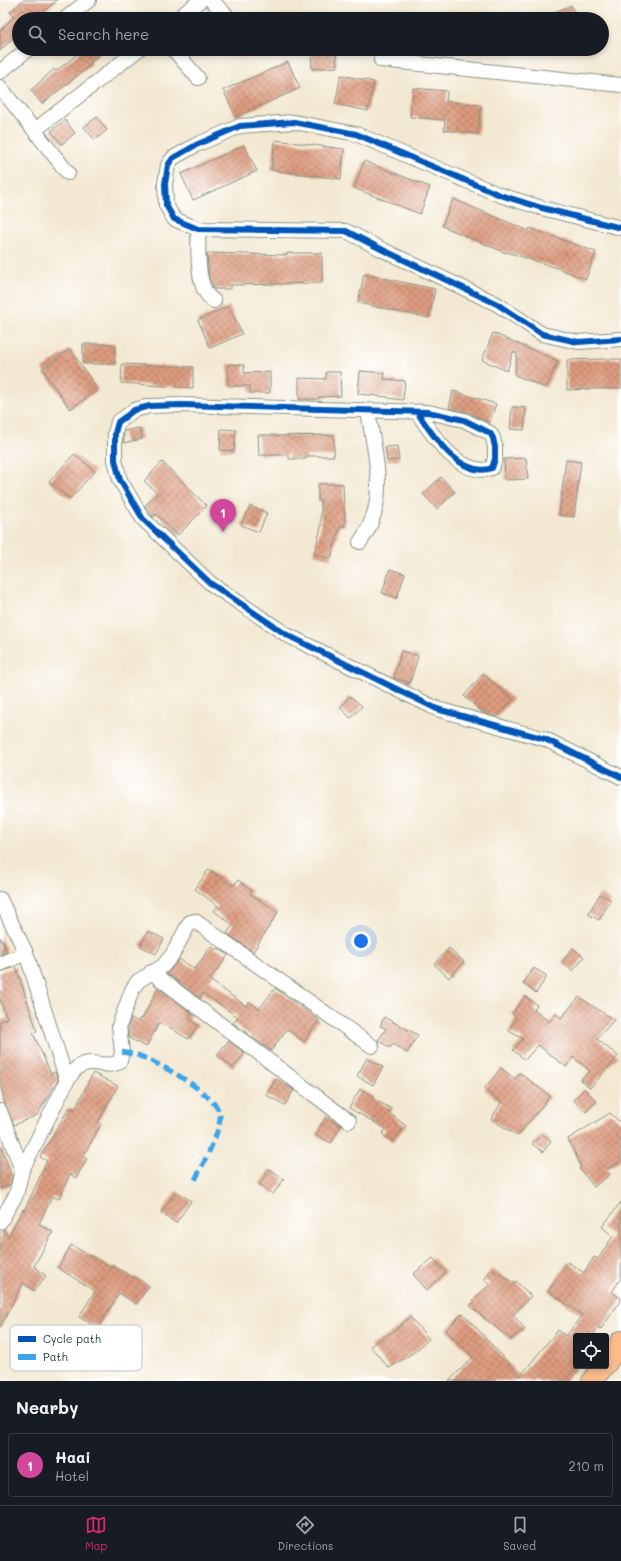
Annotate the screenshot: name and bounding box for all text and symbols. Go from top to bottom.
search box [12,12,609,56]
icon: search [26,23,48,45]
text: Search here [58,24,149,44]
pin: 1 [210,499,236,532]
your location [351,931,371,951]
legend [10,1325,142,1371]
text: Cycle path [43,1331,101,1346]
map controls [573,1333,609,1369]
button: locate [573,1333,609,1369]
text: Path [43,1349,68,1364]
text: Nearby [16,1396,78,1418]
text: Haai [55,1447,91,1467]
text: 1 [27,1457,33,1474]
text: 210 m [568,1457,604,1474]
text: Hotel [55,1467,89,1484]
tab: Map [85,1514,107,1553]
tab: Directions [277,1514,333,1553]
tab: Saved [503,1514,536,1553]

